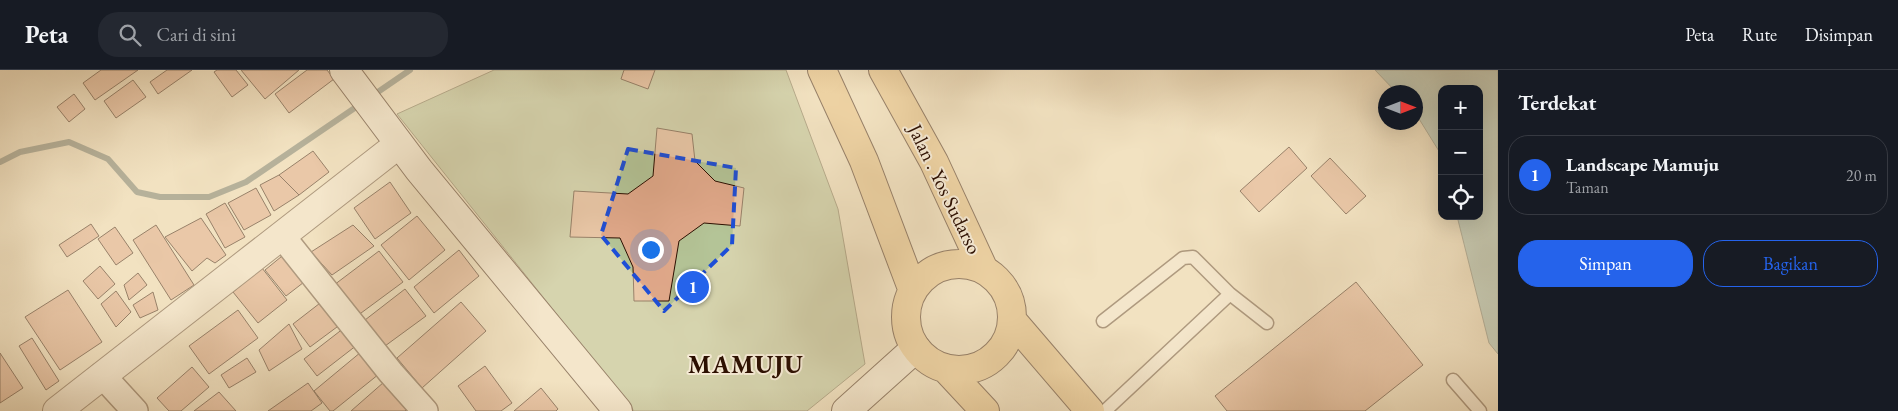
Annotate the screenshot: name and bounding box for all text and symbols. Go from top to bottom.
search box [98,12,448,57]
text: Peta [25,19,68,50]
icon: search [116,21,144,49]
text: Cari di sini [156,22,236,47]
text: Peta [1685,23,1714,46]
text: Rute [1742,23,1777,46]
text: Disimpan [1805,23,1873,46]
north arrow [1378,85,1423,130]
map controls [1438,85,1483,220]
button: + [1438,85,1483,130]
text: Terdekat [1518,89,1596,116]
street label: Jalan . Yos Sudarso [901,118,988,258]
button: − [1438,130,1483,175]
text: Landscape Mamuju [1566,152,1719,177]
text: 1 [1531,165,1539,186]
text: 20 m [1846,165,1877,186]
button: locate [1438,175,1483,220]
text: Taman [1566,177,1609,198]
your location [638,237,664,263]
button: Simpan [1518,240,1693,287]
button: Bagikan [1703,240,1878,287]
pin: 1 [677,268,709,306]
district label: MAMUJU [688,348,804,380]

